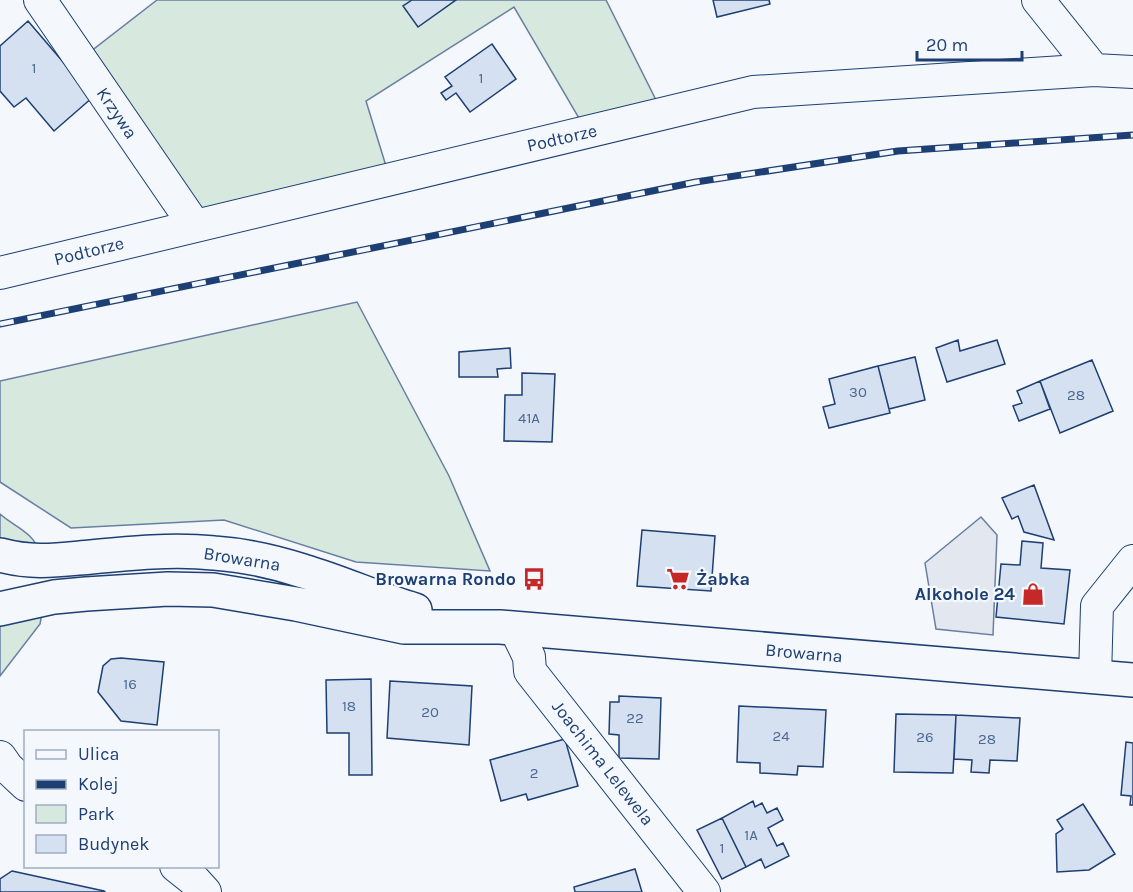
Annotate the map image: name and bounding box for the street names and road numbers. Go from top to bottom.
street label: Krzywa [92,83,142,143]
street label: Podtorze [525,119,599,157]
street label: Podtorze [52,232,126,270]
street label: Browarna [202,542,282,576]
street label: Browarna [764,639,844,667]
street label: Joachima Lelewela [547,696,659,830]

